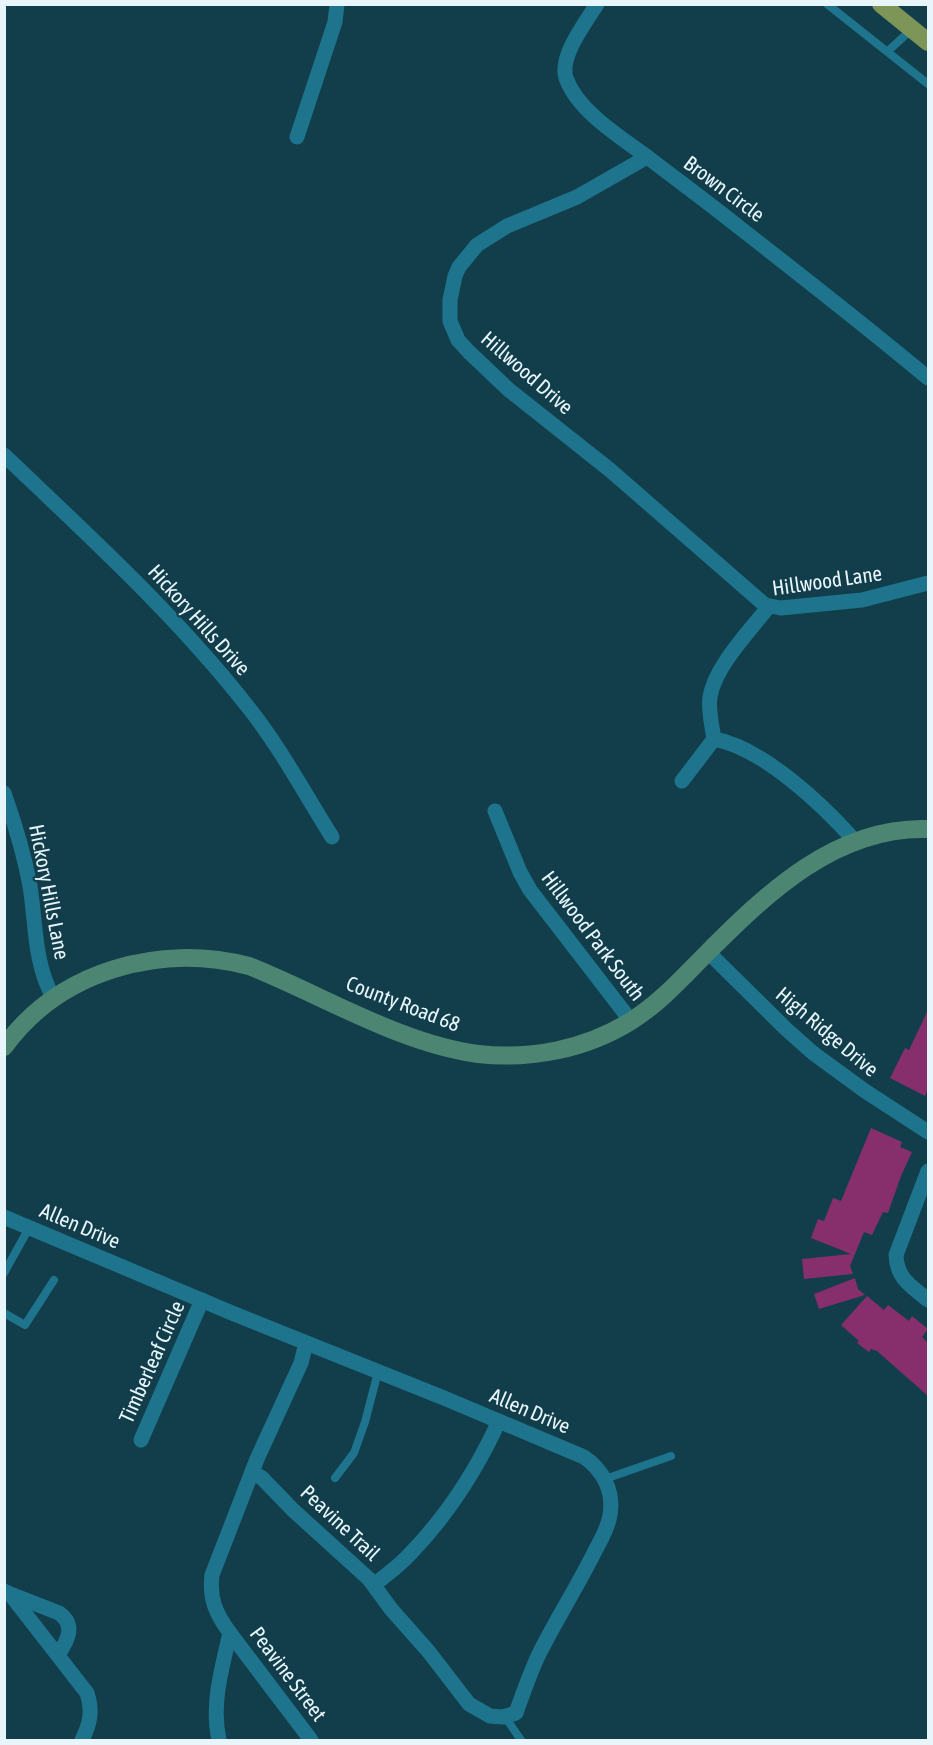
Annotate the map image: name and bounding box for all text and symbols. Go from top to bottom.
street label: Brown Circle [680,150,770,226]
street label: Hillwood Drive [477,326,578,419]
street label: Hickory Hills Drive [144,559,256,680]
street label: Hillwood Lane [770,560,883,600]
street label: Hickory Hills Lane [25,822,75,961]
street label: Hillwood Park South [537,866,650,1005]
street label: County Road 68 [343,970,464,1036]
street label: High Ridge Drive [772,981,884,1081]
street label: Allen Drive [37,1198,124,1253]
street label: Timberleaf Circle [114,1297,189,1426]
street label: Allen Drive [487,1383,574,1438]
street label: Peavine Trail [296,1480,386,1565]
street label: Peavine Street [246,1622,332,1725]

